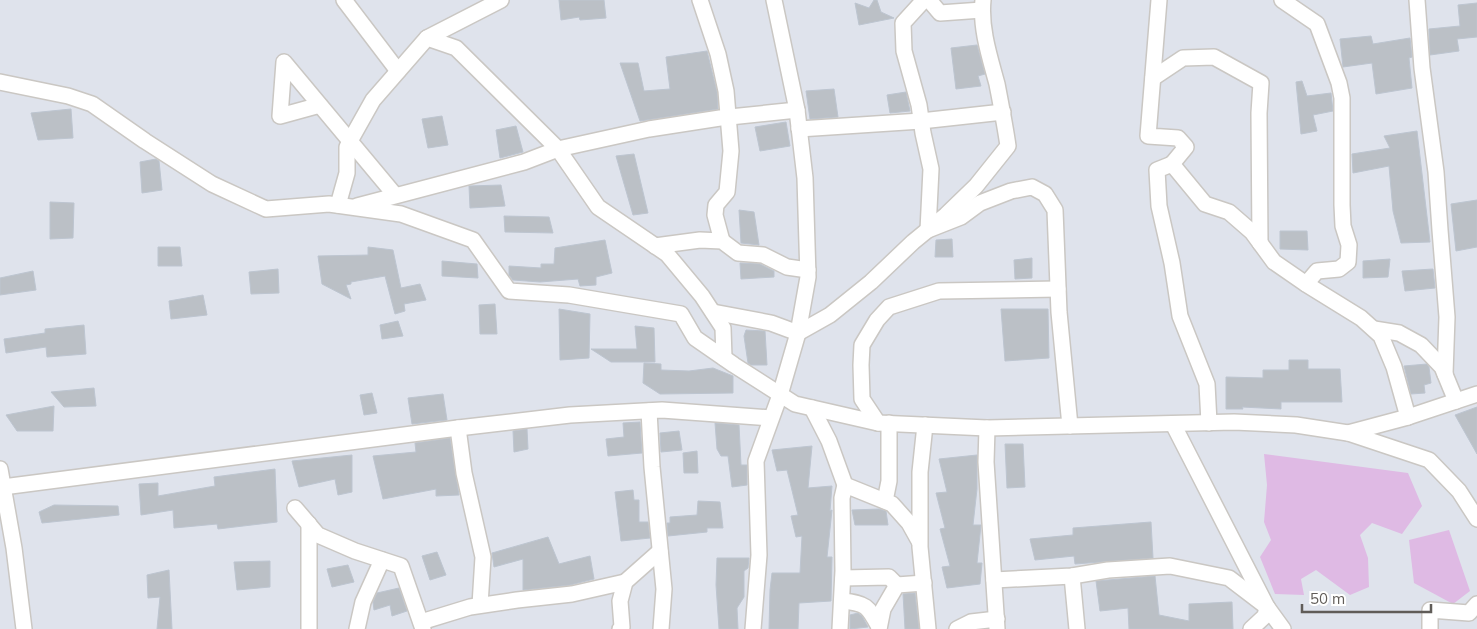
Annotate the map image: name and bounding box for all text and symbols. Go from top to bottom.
scale bar [1302,582,1431,614]
text: 50 m [1310,589,1345,608]

